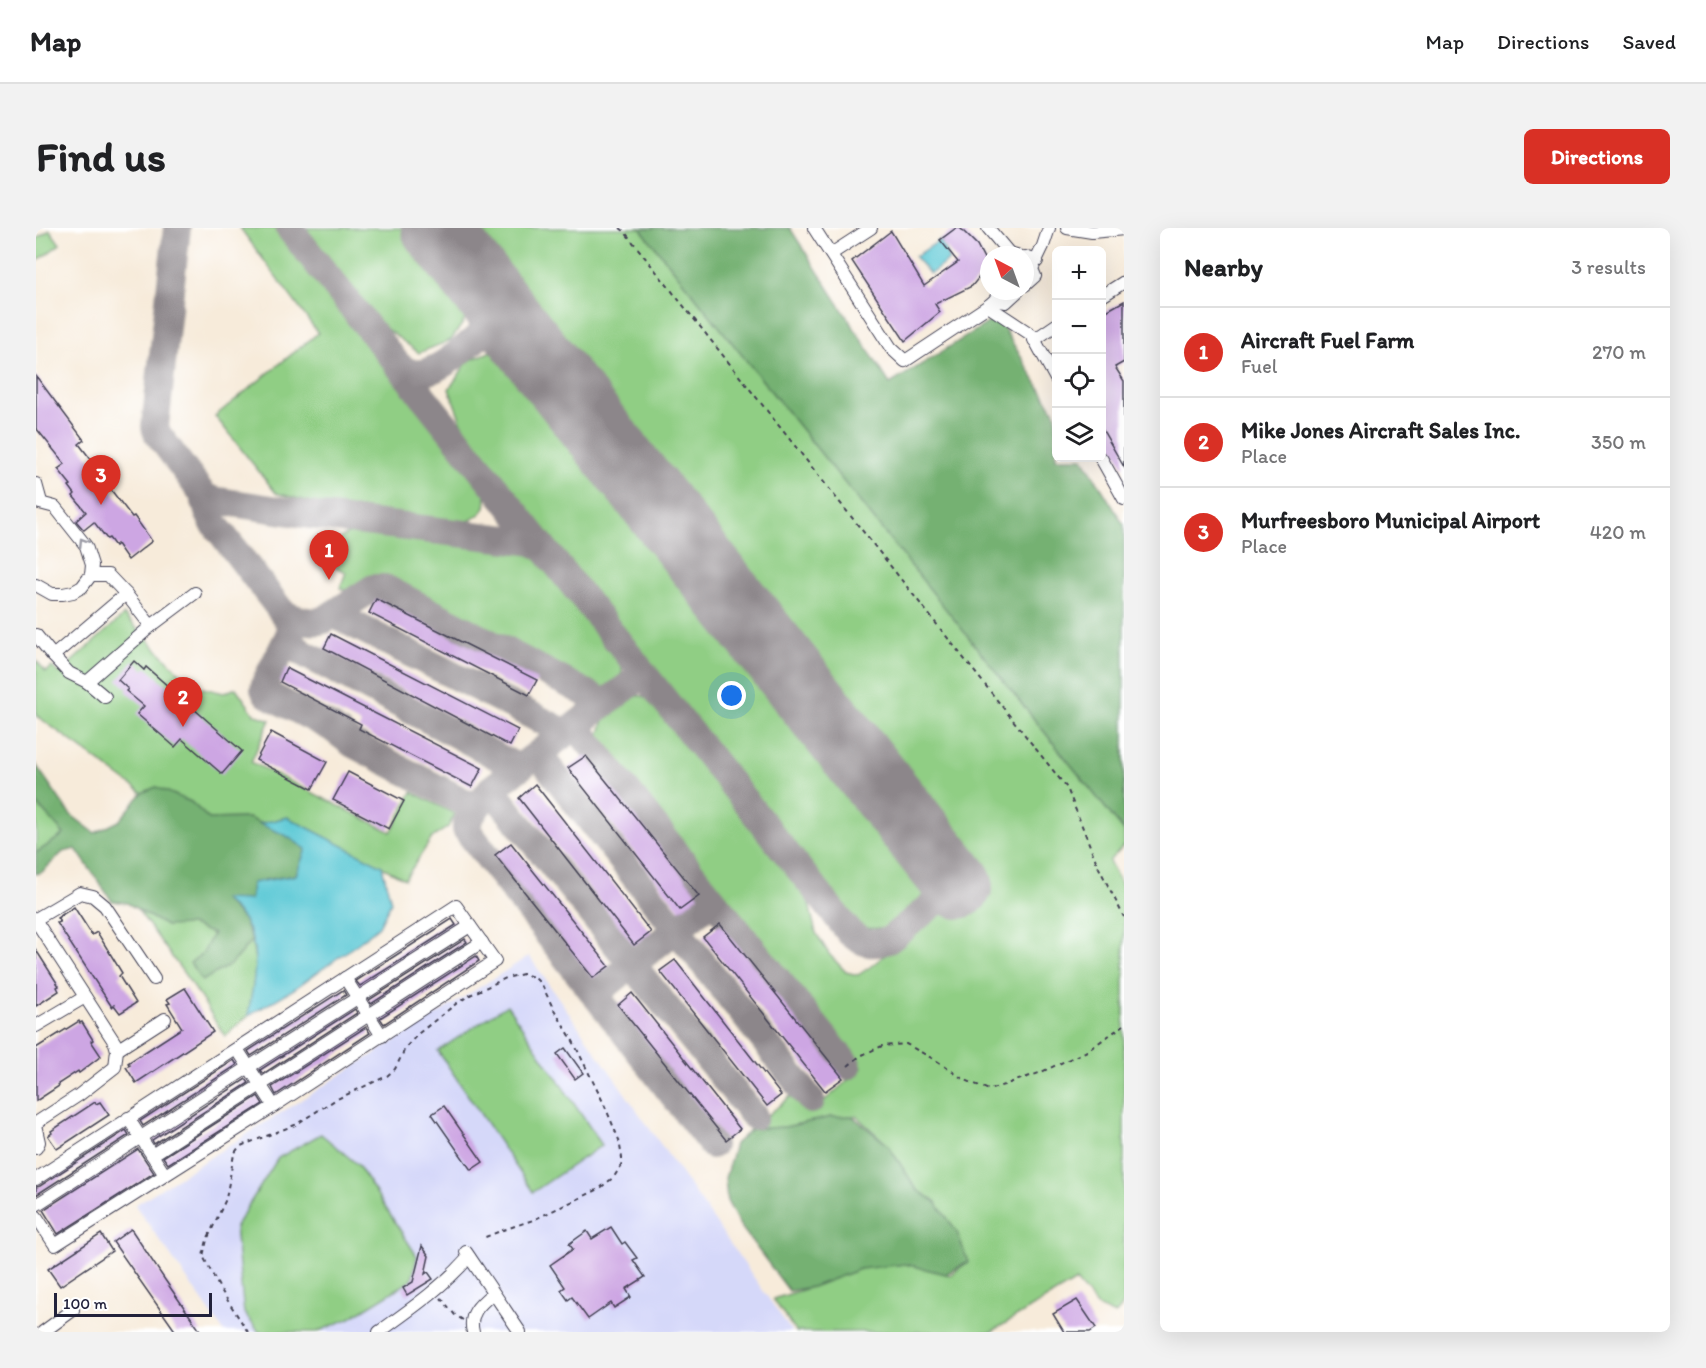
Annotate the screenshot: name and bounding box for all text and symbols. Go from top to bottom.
text: Map [30,24,81,58]
text: Map [1426,29,1464,54]
text: Directions [1497,29,1589,54]
text: Saved [1622,29,1676,54]
button: Directions [1524,129,1670,184]
text: Find us [36,131,166,182]
north arrow [980,246,1034,300]
map controls [1052,246,1106,462]
button: + [1052,246,1106,300]
text: Nearby [1184,251,1263,283]
text: 3 results [1571,255,1646,279]
button: − [1052,300,1106,354]
text: Aircraft Fuel Farm [1241,327,1414,354]
text: 1 [1199,340,1208,364]
text: 270 m [1592,340,1646,364]
button: locate [1052,354,1106,408]
text: Fuel [1241,354,1277,378]
button: layers [1052,408,1106,462]
text: Mike Jones Aircraft Sales Inc. [1241,417,1520,444]
text: 2 [1198,430,1209,454]
text: 350 m [1591,430,1646,454]
text: Place [1241,444,1287,468]
pin: 3 [82,456,120,505]
text: Murfreesboro Municipal Airport [1241,507,1540,534]
text: 3 [1198,520,1209,544]
text: 420 m [1590,520,1646,544]
pin: 1 [310,530,348,580]
text: Place [1241,534,1287,558]
one-way arrow [78,538,90,548]
pin: 2 [164,678,202,727]
your location [717,681,746,710]
scale bar [54,1290,212,1318]
text: 100 m [63,1294,107,1313]

